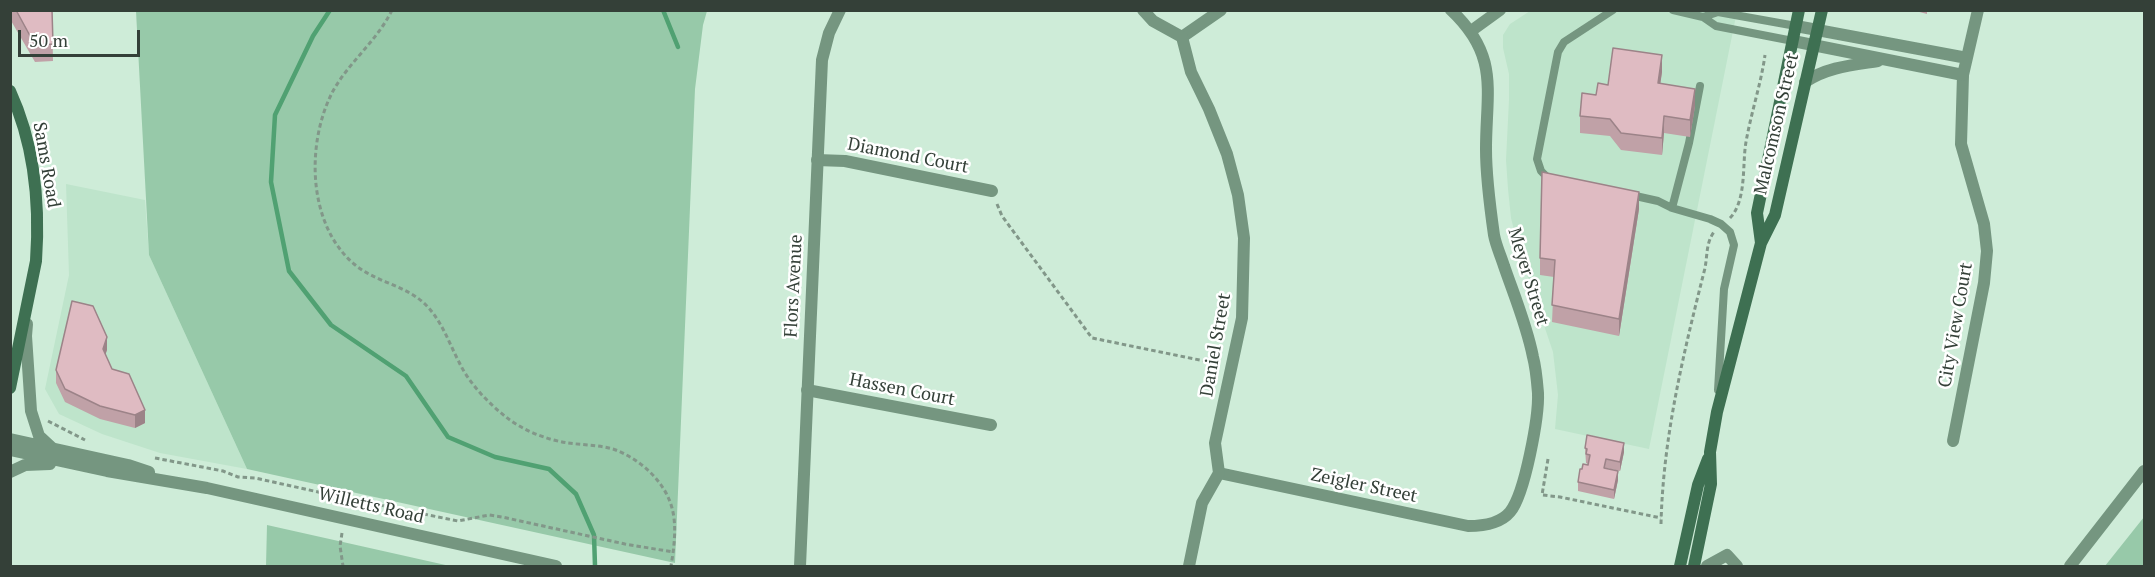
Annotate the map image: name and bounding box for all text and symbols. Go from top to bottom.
scale bar [21,18,142,56]
text: 50 m [29,28,68,52]
street label: Malcomson Street [1750,51,1804,197]
street label: Sams Road [28,120,64,210]
street label: Diamond Court [846,134,970,178]
street label: Meyer Street [1503,225,1553,329]
street label: Flors Avenue [781,234,807,338]
street label: City View Court [1934,261,1978,389]
street label: Daniel Street [1196,292,1236,398]
street label: Hassen Court [847,369,957,411]
street label: Zeigler Street [1309,464,1419,508]
street label: Willetts Road [316,483,426,529]

